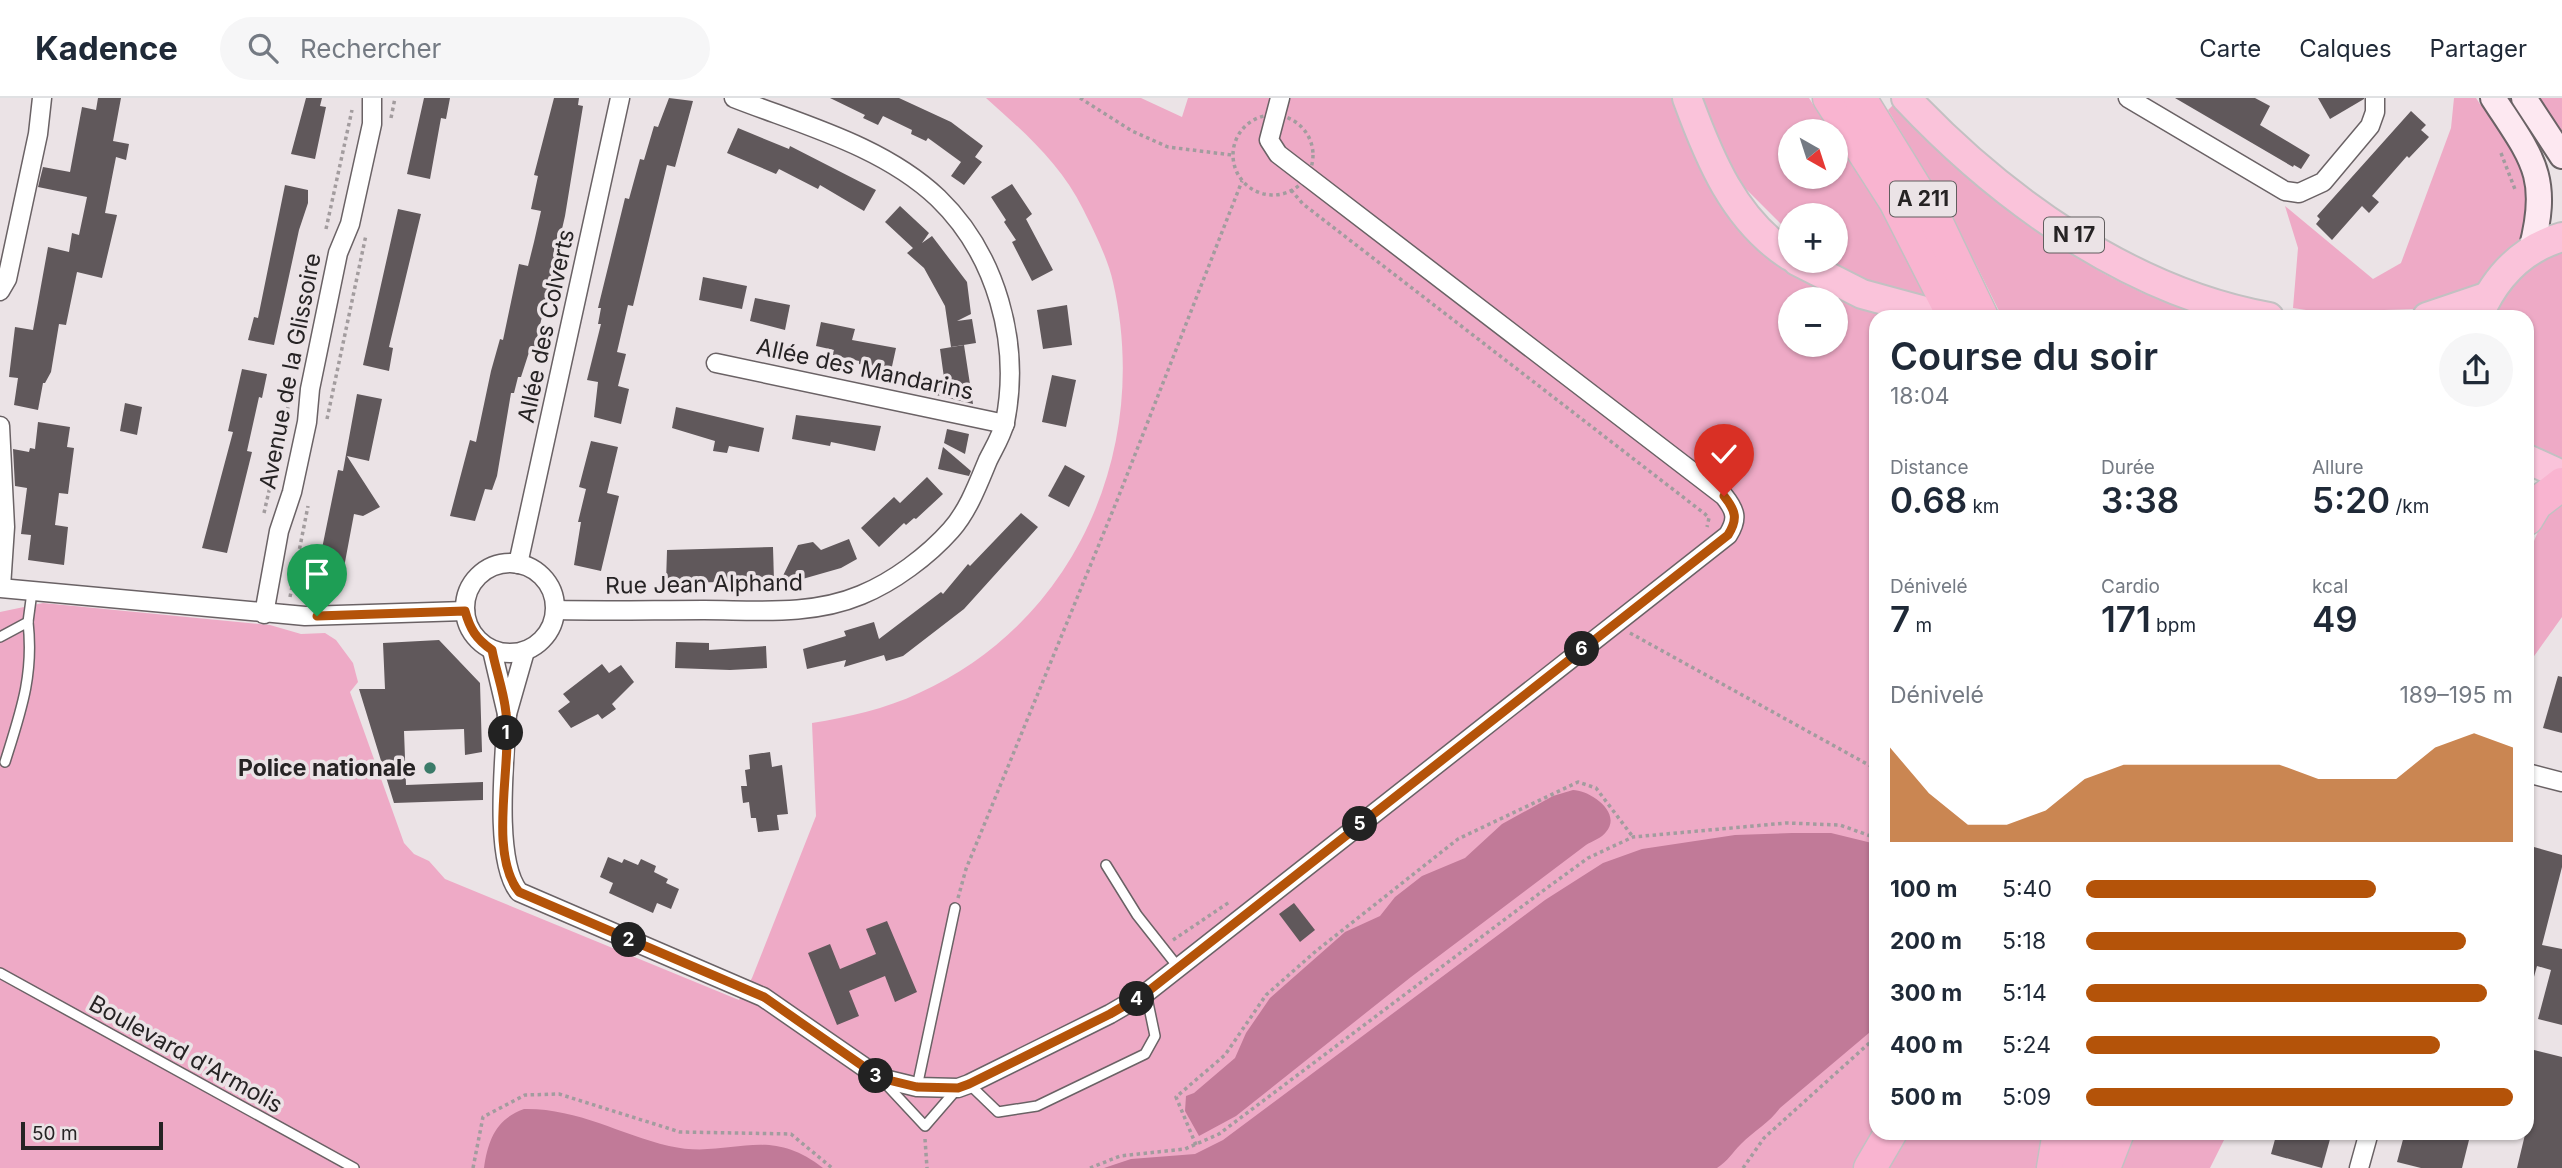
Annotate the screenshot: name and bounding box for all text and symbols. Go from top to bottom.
search box [220,17,710,80]
text: Kadence [35,28,178,68]
icon: search [244,29,282,67]
text: Rechercher [300,33,441,64]
text: Carte [2199,34,2261,63]
text: Calques [2299,34,2392,63]
text: Partager [2430,34,2527,63]
north arrow [1778,119,1848,189]
map controls [1778,119,1848,357]
road number: A 211 [1890,182,1956,217]
button: + [1778,203,1848,273]
road number: N 17 [2044,218,2104,252]
street label: Allée des Colverts [512,227,580,425]
street label: Avenue de la Glissoire [253,251,327,491]
button: − [1778,287,1848,357]
street label: Allée des Mandarins [754,332,976,406]
text: Course du soir [1890,333,2158,379]
button: share [2439,333,2513,407]
text: 18:04 [1890,382,1950,410]
pin [1694,424,1754,496]
icon: check [1705,435,1743,473]
text: Distance [1890,456,1968,479]
text: Durée [2101,456,2155,479]
text: Allure [2312,456,2363,479]
text: 0.68 [1890,479,1967,521]
text: 3:38 [2101,479,2179,521]
text: 5:20 [2312,479,2390,521]
text: km [1967,495,2000,518]
text: /km [2390,495,2429,518]
pin [287,544,347,616]
icon: arrive [298,555,336,593]
street label: Rue Jean Alphand [605,568,803,600]
text: Dénivelé [1890,575,1968,598]
text: Cardio [2101,575,2160,598]
text: kcal [2312,575,2348,598]
text: 7 [1890,598,1910,640]
text: 171 [2101,598,2151,640]
text: 49 [2312,598,2358,640]
text: m [1910,614,1932,637]
text: bpm [2151,614,2196,637]
pin: 6 [1564,632,1600,666]
text: 6 [1575,637,1588,660]
text: Dénivelé [1890,681,1984,709]
text: 189–195 m [2399,681,2513,709]
pin: 1 [489,716,524,750]
text: 1 [501,721,510,744]
place label: Police nationale [238,754,416,782]
marker: Police nationale [422,760,438,776]
pin: 5 [1342,806,1378,842]
text: 5 [1353,812,1366,835]
text: 100 m [1890,875,1957,903]
text: 5:40 [2002,875,2052,903]
pin: 2 [612,922,646,958]
text: 200 m [1890,927,1962,955]
text: 5:18 [2002,927,2046,955]
text: 2 [623,928,634,951]
text: 300 m [1890,979,1962,1007]
text: 5:14 [2002,979,2047,1007]
pin: 4 [1120,982,1154,1016]
text: 4 [1130,987,1143,1010]
street label: Boulevard d'Armolis [84,989,288,1119]
text: 400 m [1890,1031,1963,1059]
text: 5:24 [2002,1031,2051,1059]
pin: 3 [858,1058,894,1094]
text: 3 [869,1064,882,1087]
text: 500 m [1890,1083,1962,1111]
text: 5:09 [2002,1083,2051,1111]
scale bar [21,1119,163,1151]
text: 50 m [32,1122,78,1145]

